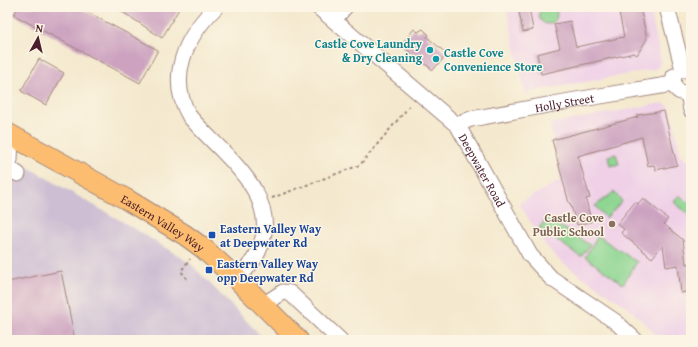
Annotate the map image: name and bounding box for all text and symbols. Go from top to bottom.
north arrow [18,18,58,58]
text: N [35,20,45,37]
place label: Castle Cove Laundry & Dry Cleaning [315,35,423,66]
place label: Castle Cove Convenience Store [444,44,542,75]
marker: Castle Cove Laundry & Dry Cleaning [425,45,435,55]
marker: Castle Cove Convenience Store [431,54,441,64]
street label: Holly Street [534,89,596,116]
street label: Deepwater Road [455,130,510,210]
street label: Eastern Valley Way [118,190,208,255]
place label: Castle Cove Public School [533,209,604,240]
marker: Castle Cove Public School [607,219,617,229]
place label: Eastern Valley Way at Deepwater Rd [220,220,322,251]
marker: Eastern Valley Way at Deepwater Rd [207,230,217,240]
place label: Eastern Valley Way opp Deepwater Rd [217,255,319,286]
marker: Eastern Valley Way opp Deepwater Rd [204,265,214,275]

